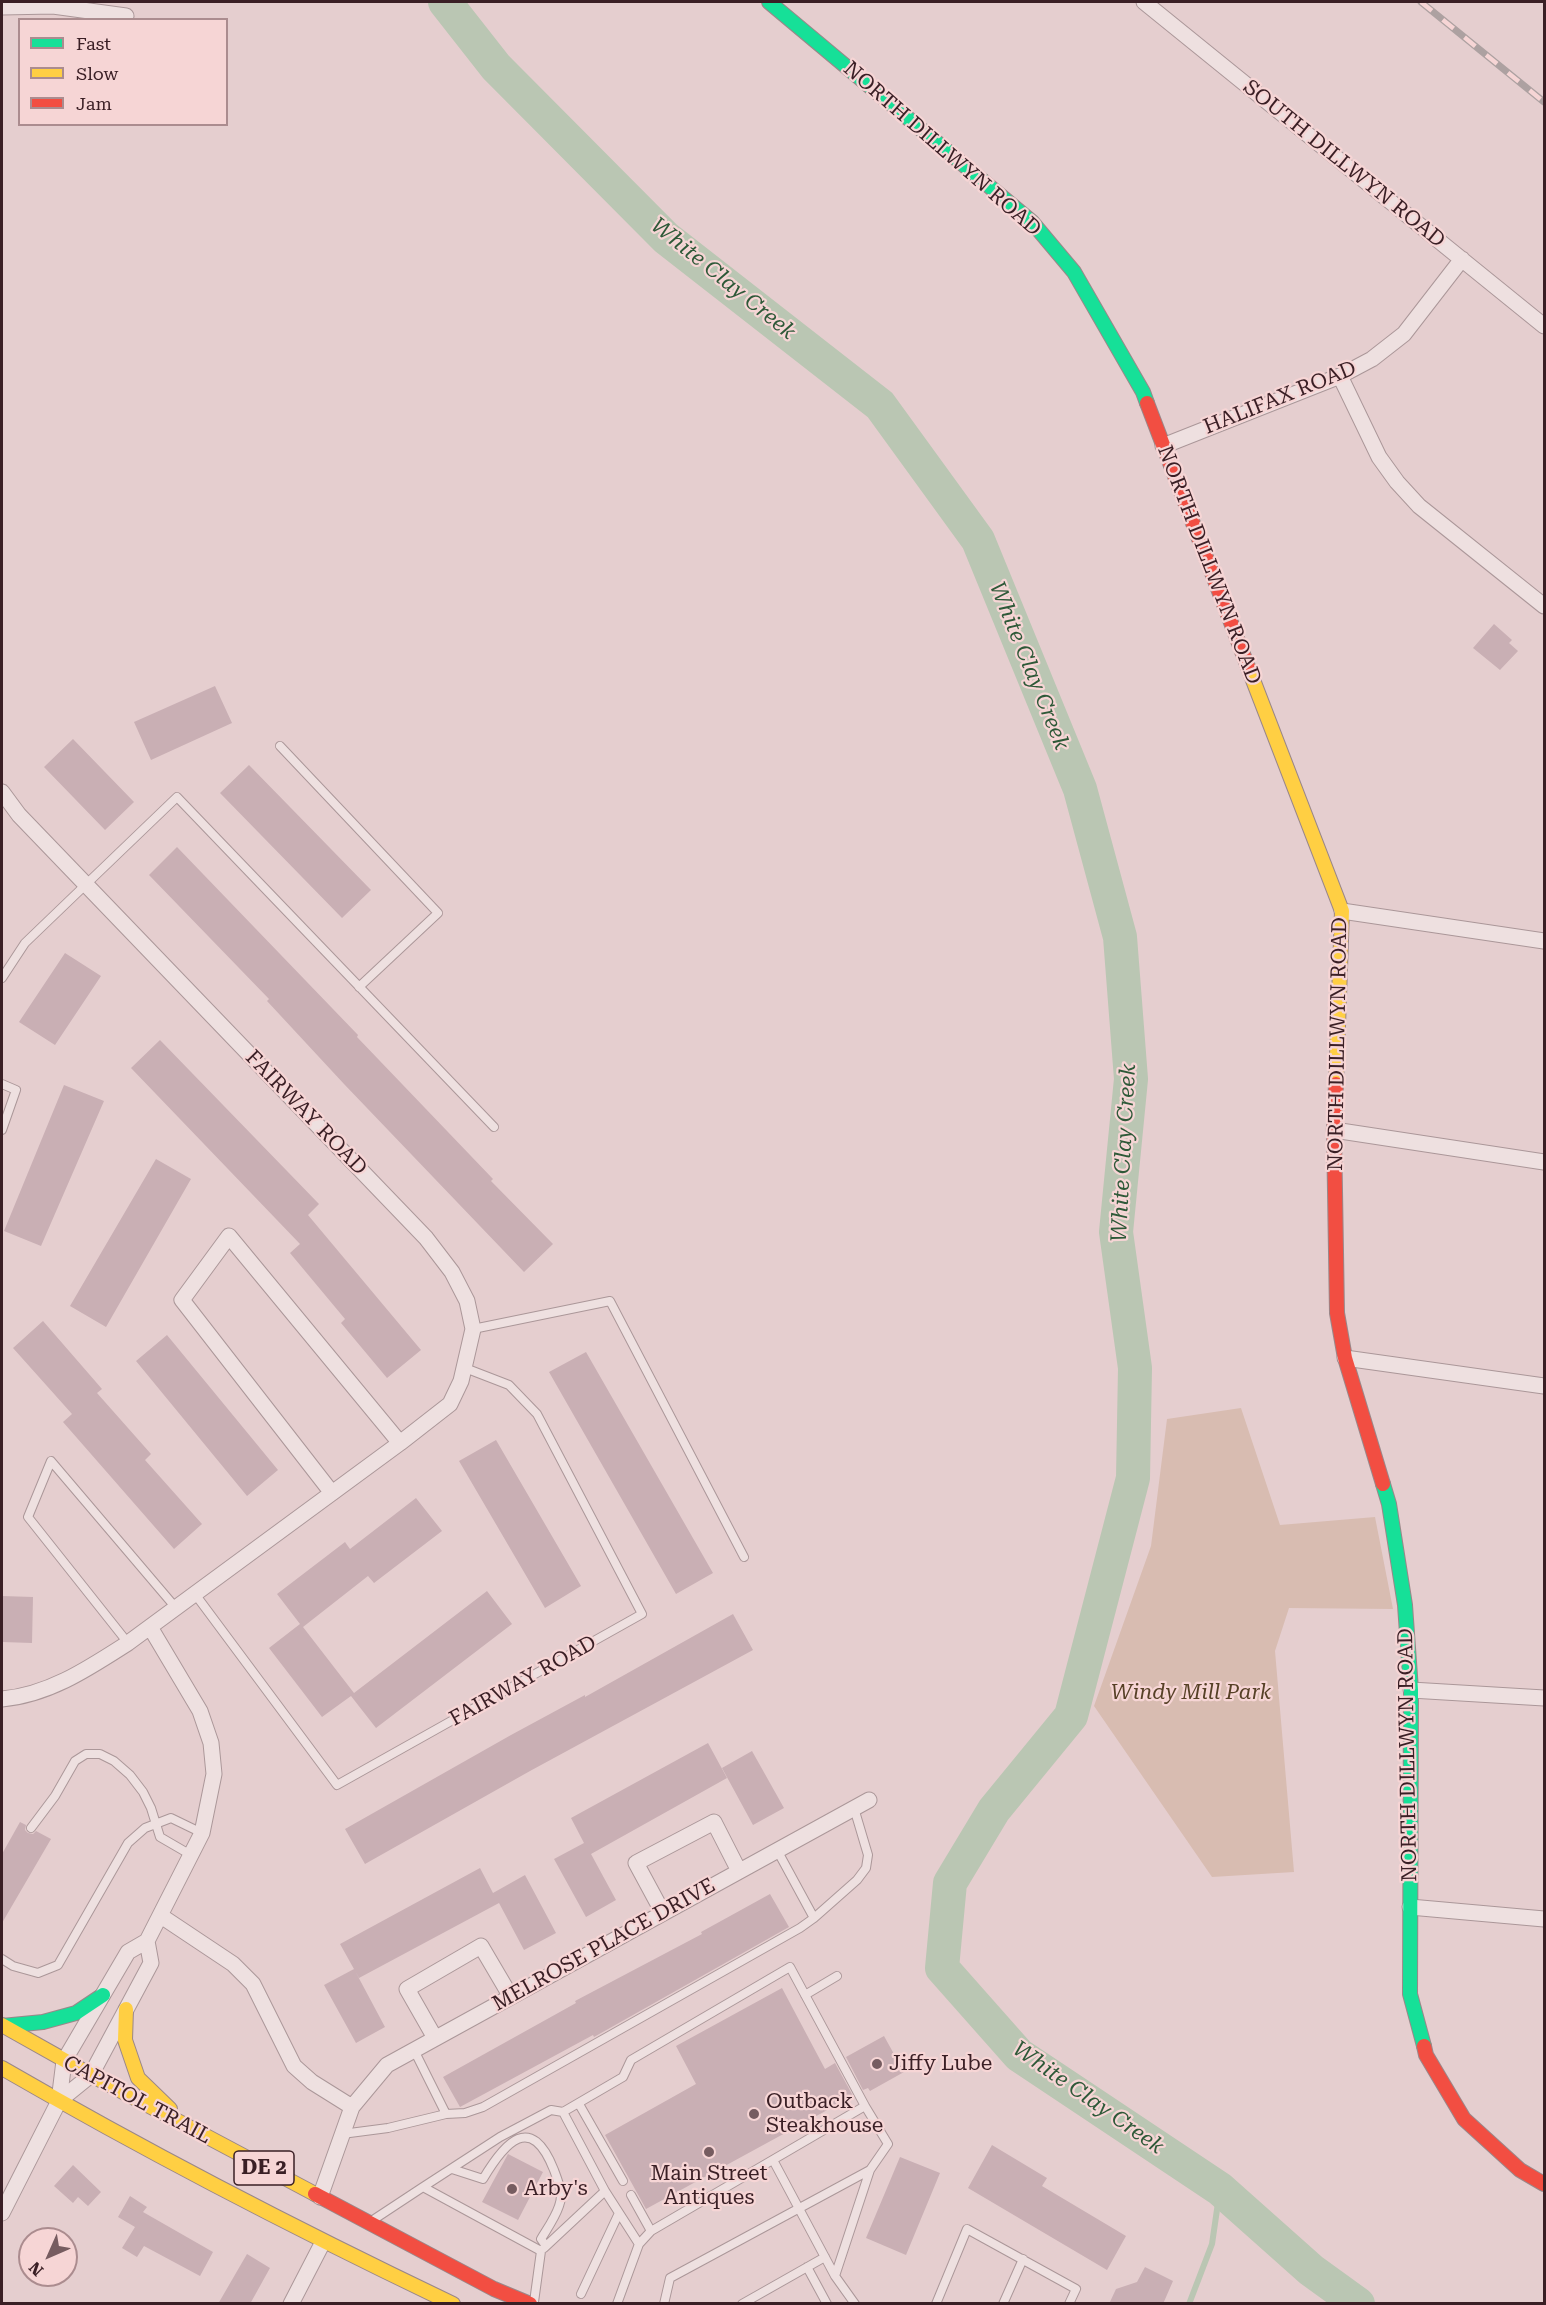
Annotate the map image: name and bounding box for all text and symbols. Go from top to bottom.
legend [18,18,228,126]
text: Fast [76,33,111,54]
street label: NORTH DILLWYN ROAD [838,56,1046,242]
text: Slow [76,63,118,84]
street label: SOUTH DILLWYN ROAD [1238,75,1450,253]
text: Jam [76,93,112,114]
water label: White Clay Creek [645,213,801,345]
street label: HALIFAX ROAD [1200,356,1360,440]
street label: NORTH DILLWYN ROAD [1152,442,1266,688]
water label: White Clay Creek [983,578,1075,754]
street label: NORTH DILLWYN ROAD [1323,917,1353,1171]
street label: FAIRWAY ROAD [240,1045,372,1181]
water label: White Clay Creek [1106,1063,1142,1243]
street label: NORTH DILLWYN ROAD [1393,1628,1423,1882]
street label: FAIRWAY ROAD [445,1630,601,1732]
park label: Windy Mill Park [1111,1680,1271,1706]
street label: MELROSE PLACE DRIVE [488,1873,720,2017]
water label: White Clay Creek [1007,2036,1169,2160]
street label: CAPITOL TRAIL [59,2050,215,2150]
place label: Jiffy Lube [889,2051,992,2077]
marker: Jiffy Lube [870,2057,884,2071]
place label: Outback Steakhouse [766,2089,883,2139]
marker: Outback Steakhouse [747,2107,761,2121]
marker: Main Street Antiques [702,2145,716,2159]
road number: DE 2 [234,2151,294,2185]
place label: Main Street Antiques [651,2161,767,2211]
place label: Arby's [524,2176,588,2202]
marker: Arby's [505,2182,519,2196]
north arrow [18,2227,78,2287]
text: N [25,2258,47,2280]

